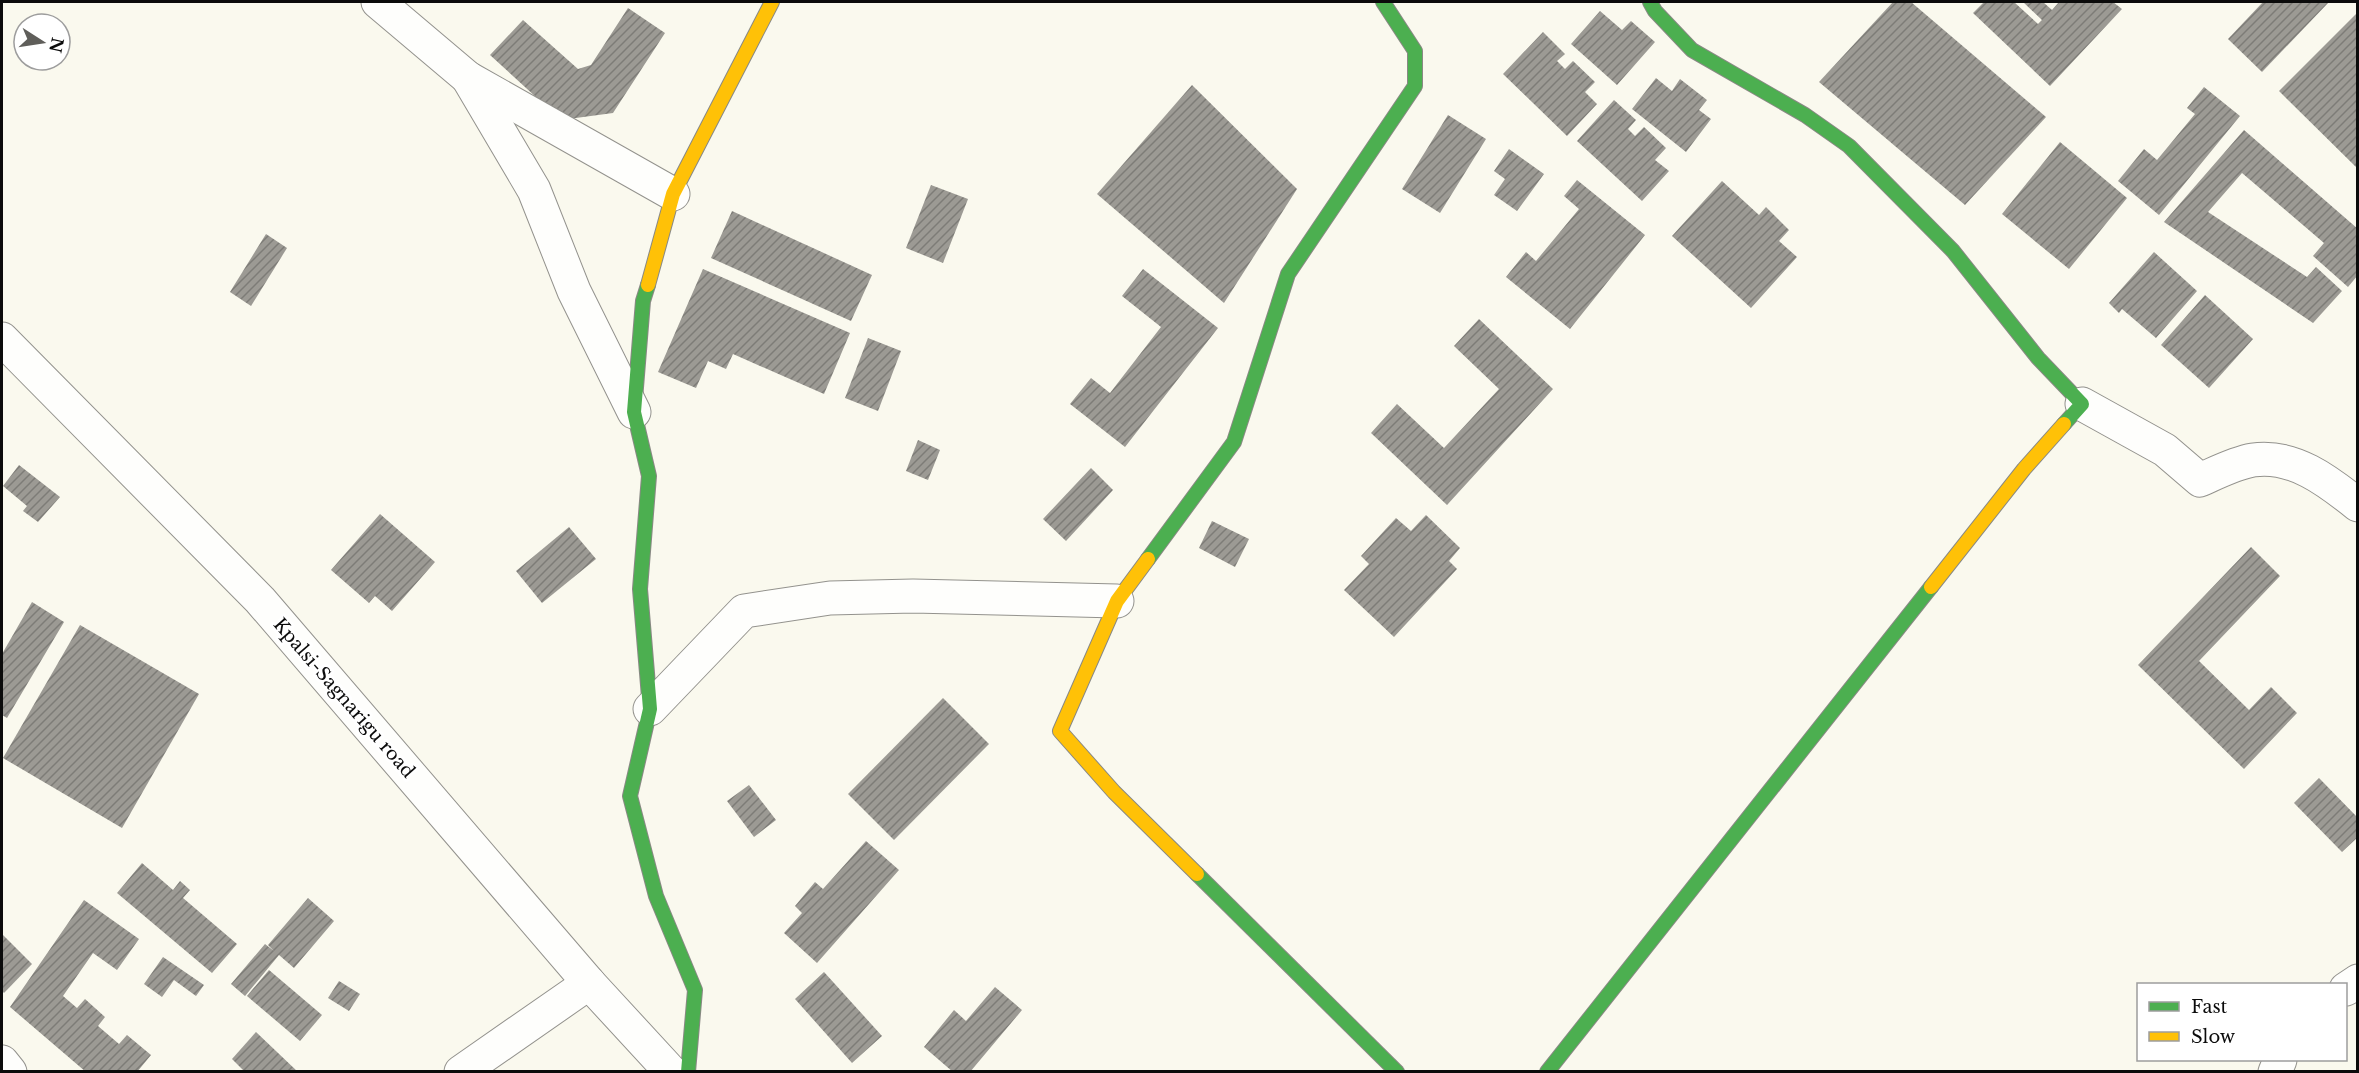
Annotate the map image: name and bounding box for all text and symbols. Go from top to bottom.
north arrow [12,12,72,72]
text: N [45,36,68,55]
street label: Kpalsi-Sagnarigu road [269,614,419,782]
legend [2137,983,2347,1061]
text: Fast [2191,996,2228,1018]
text: Slow [2191,1026,2236,1048]

